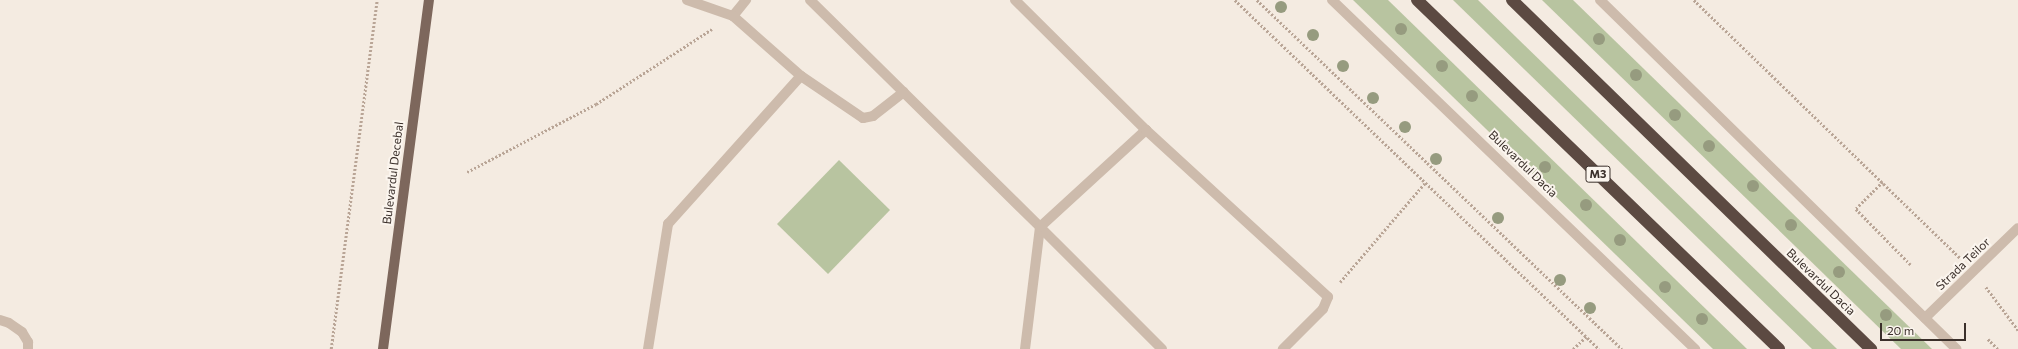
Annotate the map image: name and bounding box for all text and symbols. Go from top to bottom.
street label: Bulevardul Decebal [380,121,406,225]
street label: Bulevardul Dacia [1486,128,1560,200]
road number: M3 [1585,165,1611,183]
street label: Strada Teilor [1933,235,1993,293]
street label: Bulevardul Dacia [1784,246,1858,318]
scale bar [1882,315,1968,341]
text: 20 m [1887,323,1914,337]

